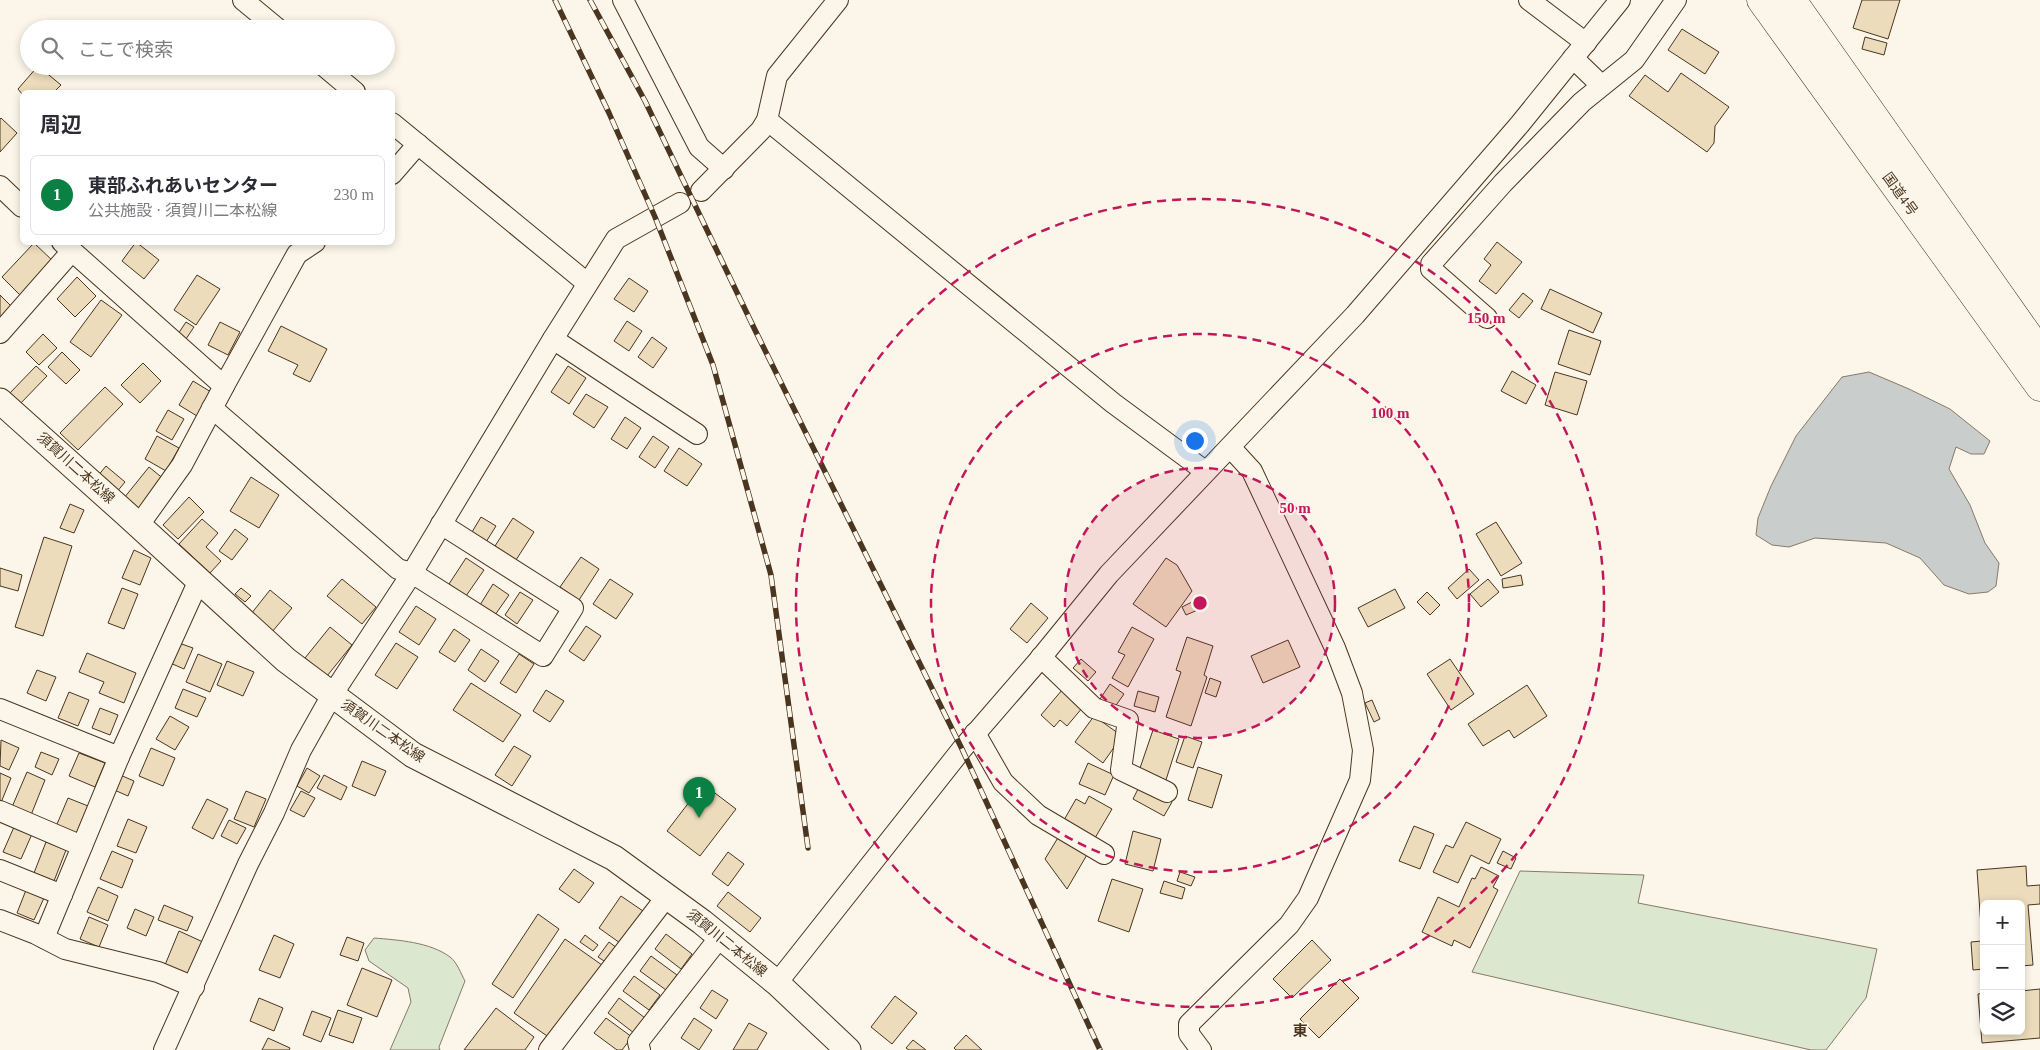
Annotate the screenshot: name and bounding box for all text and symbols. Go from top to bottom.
search box [20,20,395,75]
icon: search [38,34,66,62]
text: ここで検索 [78,39,173,60]
text: 周辺 [40,113,82,137]
street label: 国道4号 [1880,170,1920,218]
text: 東部ふれあいセンター [88,175,278,196]
text: 1 [53,186,61,203]
text: 230 m [334,186,374,203]
text: 公共施設 · 須賀川二本松線 [88,202,277,219]
text: 150 m [1467,310,1506,326]
text: 100 m [1371,405,1410,421]
your location [1182,428,1208,454]
street label: 須賀川二本松線 [35,430,117,506]
text: 50 m [1279,500,1311,516]
centre of rings [1191,594,1209,612]
street label: 須賀川二本松線 [339,697,427,765]
pin: 1 [683,777,715,818]
map controls [1980,900,2025,1035]
button: + [1980,900,2025,945]
street label: 須賀川二本松線 [684,906,770,980]
button: − [1980,945,2025,990]
button: layers [1980,990,2025,1035]
district label: 東 [1292,1023,1308,1039]

